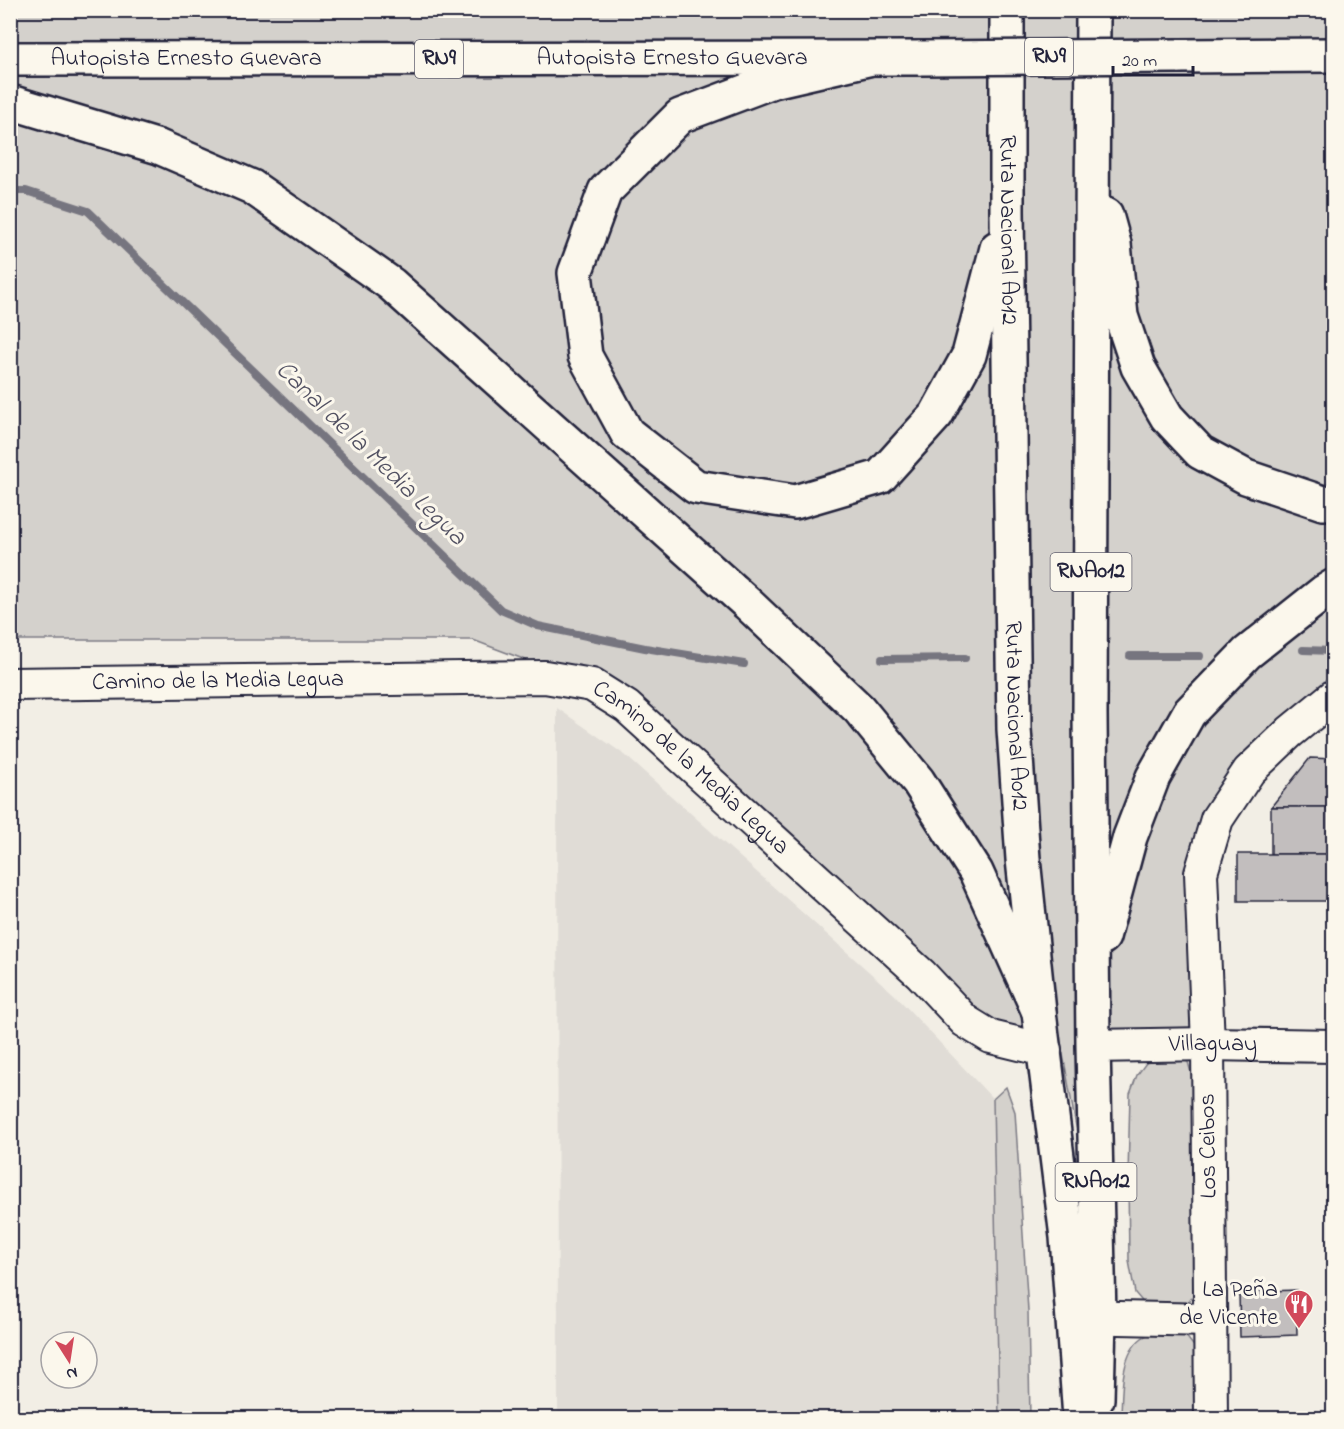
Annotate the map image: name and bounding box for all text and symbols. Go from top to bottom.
road number: RN9 [1025,38,1073,76]
scale bar [1113,39,1192,77]
road number: RN9 [415,40,463,78]
street label: Autopista Ernesto Guevara [50,41,322,76]
street label: Autopista Ernesto Guevara [536,41,808,76]
text: 20 m [1122,49,1157,75]
street label: Ruta Nacional A012 [989,135,1026,325]
water label: Canal de la Media Legua [266,353,475,556]
road number: RNA012 [1050,553,1132,591]
street label: Ruta Nacional A012 [995,621,1037,812]
street label: Camino de la Media Legua [92,662,344,700]
street label: Camino de la Media Legua [585,672,797,864]
street label: Villaguay [1167,1026,1258,1063]
street label: Los Ceibos [1191,1093,1227,1199]
road number: RNA012 [1056,1163,1136,1201]
place label: La Peña de Vicente [1179,1273,1278,1336]
restaurant icon: La Peña de Vicente [1283,1288,1315,1330]
north arrow [39,1330,99,1390]
text: N [64,1360,79,1386]

